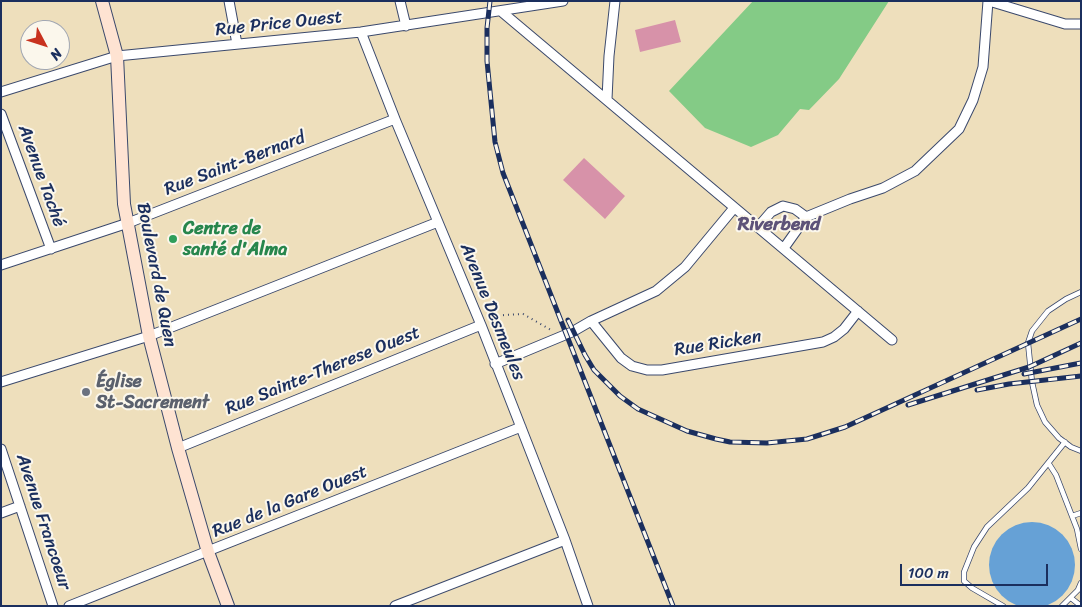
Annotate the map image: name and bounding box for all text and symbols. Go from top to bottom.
street label: Rue Price Ouest [215,7,343,41]
north arrow [20,20,70,70]
text: N [43,43,69,66]
street label: Avenue Taché [13,122,69,230]
street label: Rue Saint-Bernard [162,127,308,201]
street label: Boulevard de Quen [131,201,181,349]
district label: Riverbend [738,214,820,236]
place label: Centre de santé d'Alma [183,218,287,260]
marker: Centre de santé d'Alma [167,233,179,245]
street label: Avenue Desmeules [455,240,529,384]
street label: Rue Sainte-Therese Ouest [222,322,424,420]
street label: Rue Ricken [673,326,763,362]
place label: Église St-Sacrement [96,371,209,414]
marker: Église St-Sacrement [80,386,92,398]
street label: Avenue Francoeur [11,451,75,593]
street label: Rue de la Gare Ouest [209,461,371,543]
scale bar [902,554,1050,586]
text: 100 m [908,560,949,586]

